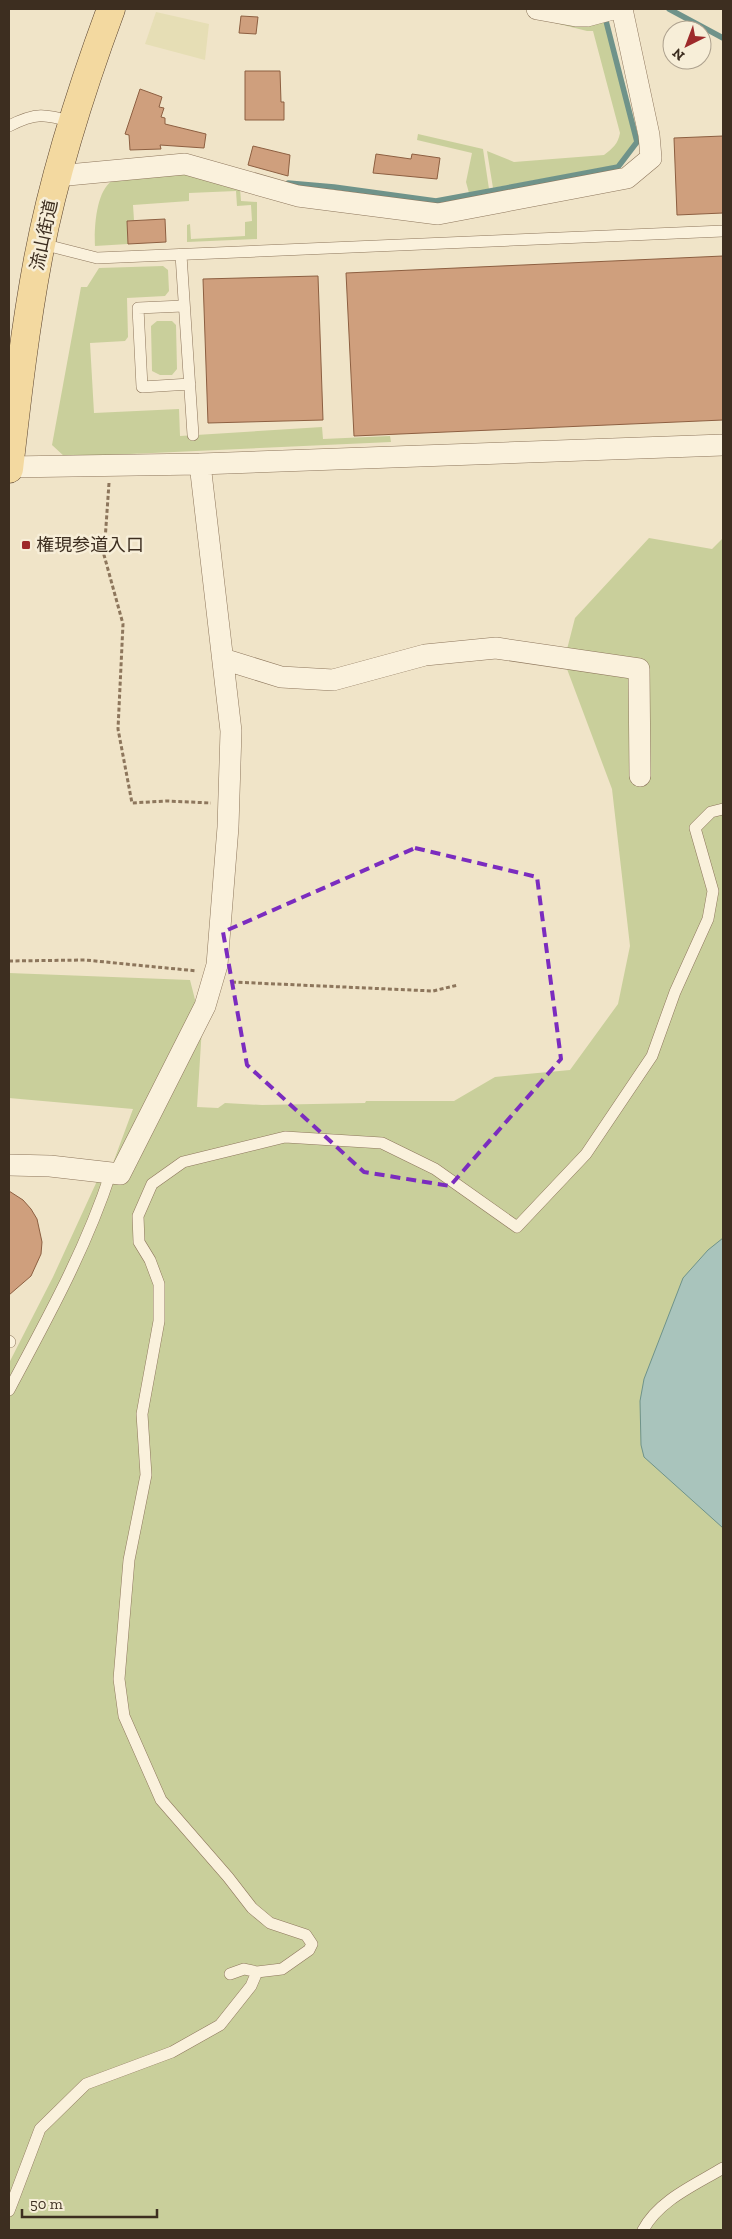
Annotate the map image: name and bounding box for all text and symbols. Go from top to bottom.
north arrow [662,20,712,70]
text: N [669,44,688,64]
street label: 流山街道 [26,197,62,273]
place label: 権現参道入口 [36,534,144,556]
marker: 権現参道入口 [20,539,32,551]
scale bar [22,2186,158,2218]
text: 50 m [30,2195,63,2213]

